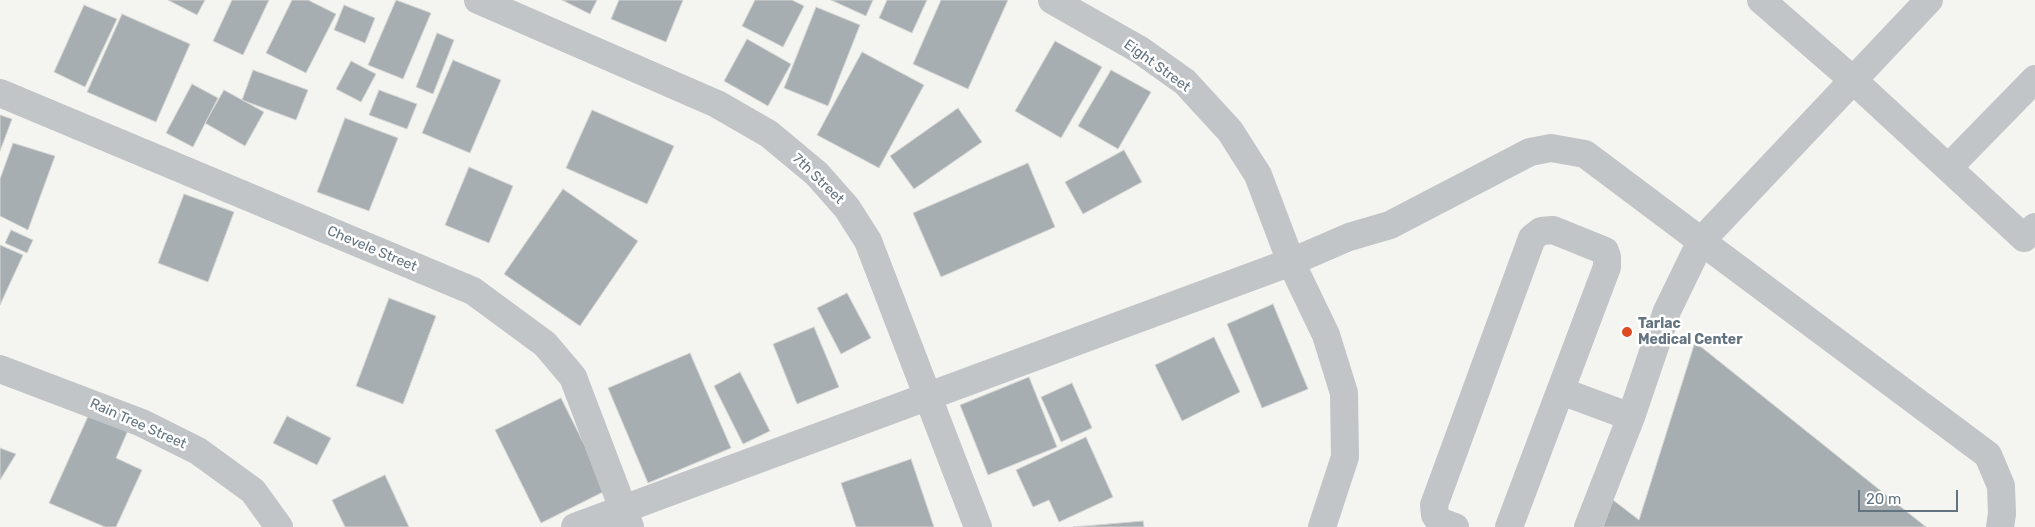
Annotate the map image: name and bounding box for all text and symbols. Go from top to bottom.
street label: Eight Street [1120,36,1194,96]
street label: 7th Street [789,150,847,208]
street label: Chevele Street [325,223,419,275]
place label: Tarlac Medical Center [1638,316,1743,348]
marker: Tarlac Medical Center [1620,325,1634,339]
street label: Rain Tree Street [87,395,189,453]
scale bar [1860,480,1960,512]
text: 20 m [1866,490,1901,508]

